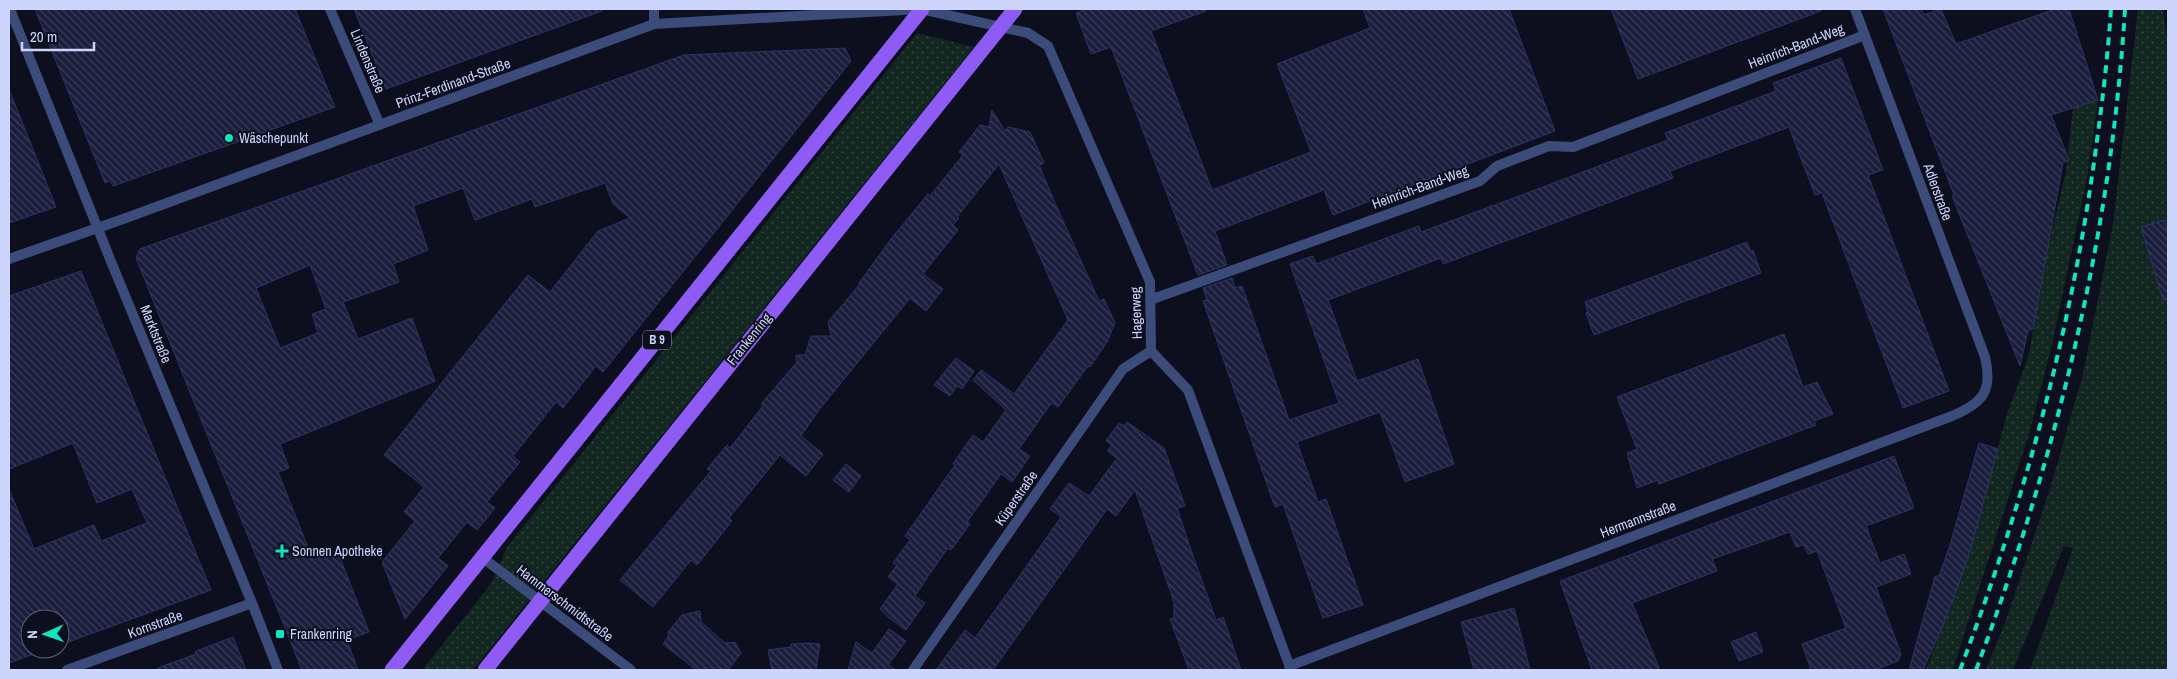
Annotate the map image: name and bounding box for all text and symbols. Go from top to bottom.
street label: Heinrich-Band-Weg [1746,19,1847,73]
scale bar [22,20,95,52]
text: 20 m [30,26,57,47]
street label: Lindenstraße [346,26,390,96]
street label: Prinz-Ferdinand-Straße [393,54,513,112]
place label: Wäschepunkt [239,129,308,147]
marker: Wäschepunkt [223,132,235,144]
street label: Adlerstraße [1919,160,1957,223]
street label: Heinrich-Band-Weg [1369,161,1471,213]
street label: Hagerweg [1126,286,1146,339]
street label: Marktstraße [136,302,176,366]
street label: Frankenring [723,309,776,369]
road number: B 9 [643,330,671,350]
street label: Küperstraße [991,467,1041,529]
street label: Hermannstraße [1598,496,1678,542]
place label: Sonnen Apotheke [292,542,383,560]
marker: Sonnen Apotheke [276,545,288,557]
street label: Hammerschmidtstraße [513,561,617,645]
street label: Kornstraße [125,606,185,642]
north arrow [20,609,70,659]
place label: Frankenring [290,625,353,643]
marker: Frankenring [274,628,286,640]
text: N [23,630,41,639]

